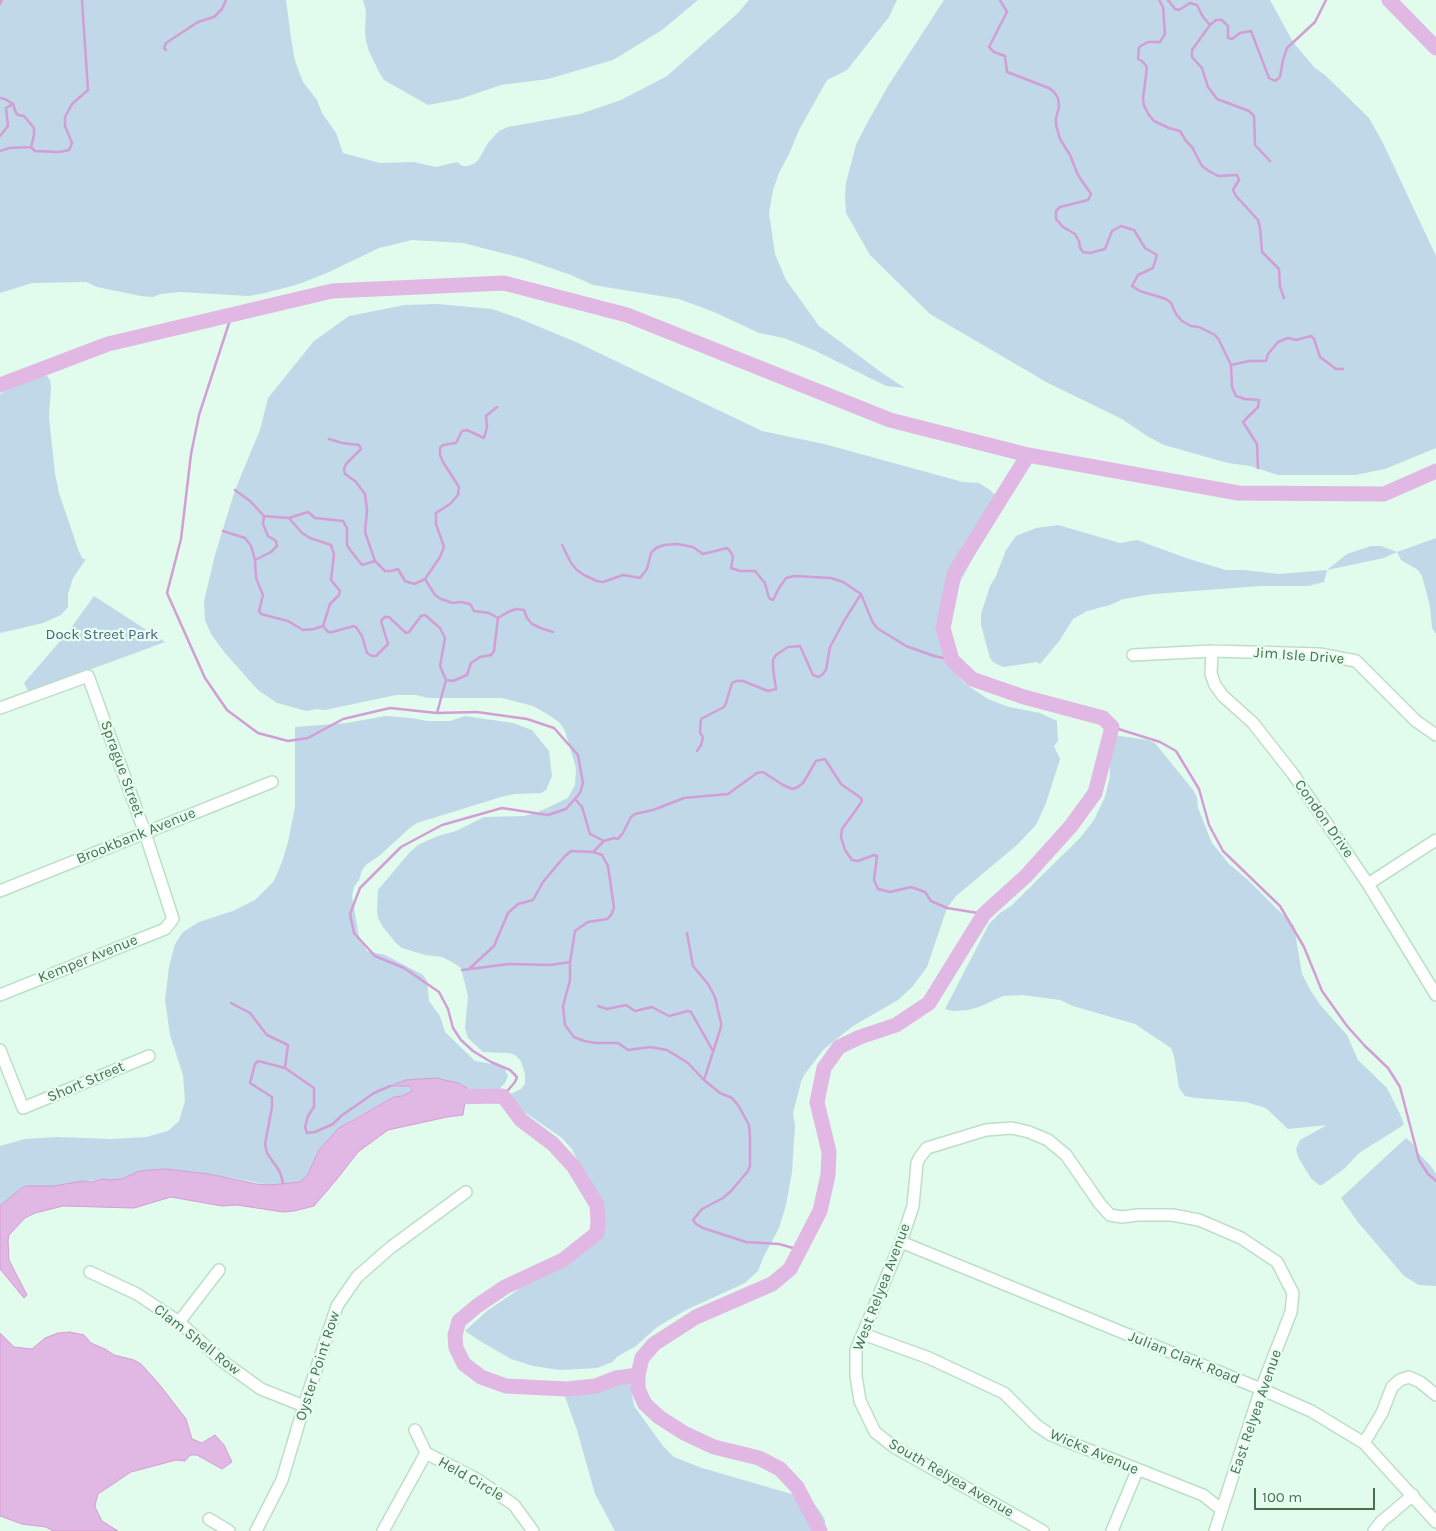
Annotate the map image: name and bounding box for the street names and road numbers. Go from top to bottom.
street label: Jim Isle Drive [1253,644,1345,668]
street label: Sprague Street [96,718,148,820]
street label: Condon Drive [1290,776,1358,862]
street label: Brookbank Avenue [74,804,198,868]
street label: Kemper Avenue [36,931,140,987]
street label: Short Street [45,1058,127,1106]
street label: West Relyea Avenue [849,1221,915,1353]
street label: Clam Shell Row [150,1300,244,1380]
street label: Oyster Point Row [292,1309,344,1423]
street label: Julian Clark Road [1126,1327,1242,1389]
street label: East Relyea Avenue [1226,1347,1286,1477]
street label: Wicks Avenue [1047,1425,1141,1479]
street label: South Relyea Avenue [885,1435,1017,1521]
street label: Held Circle [435,1453,507,1505]

